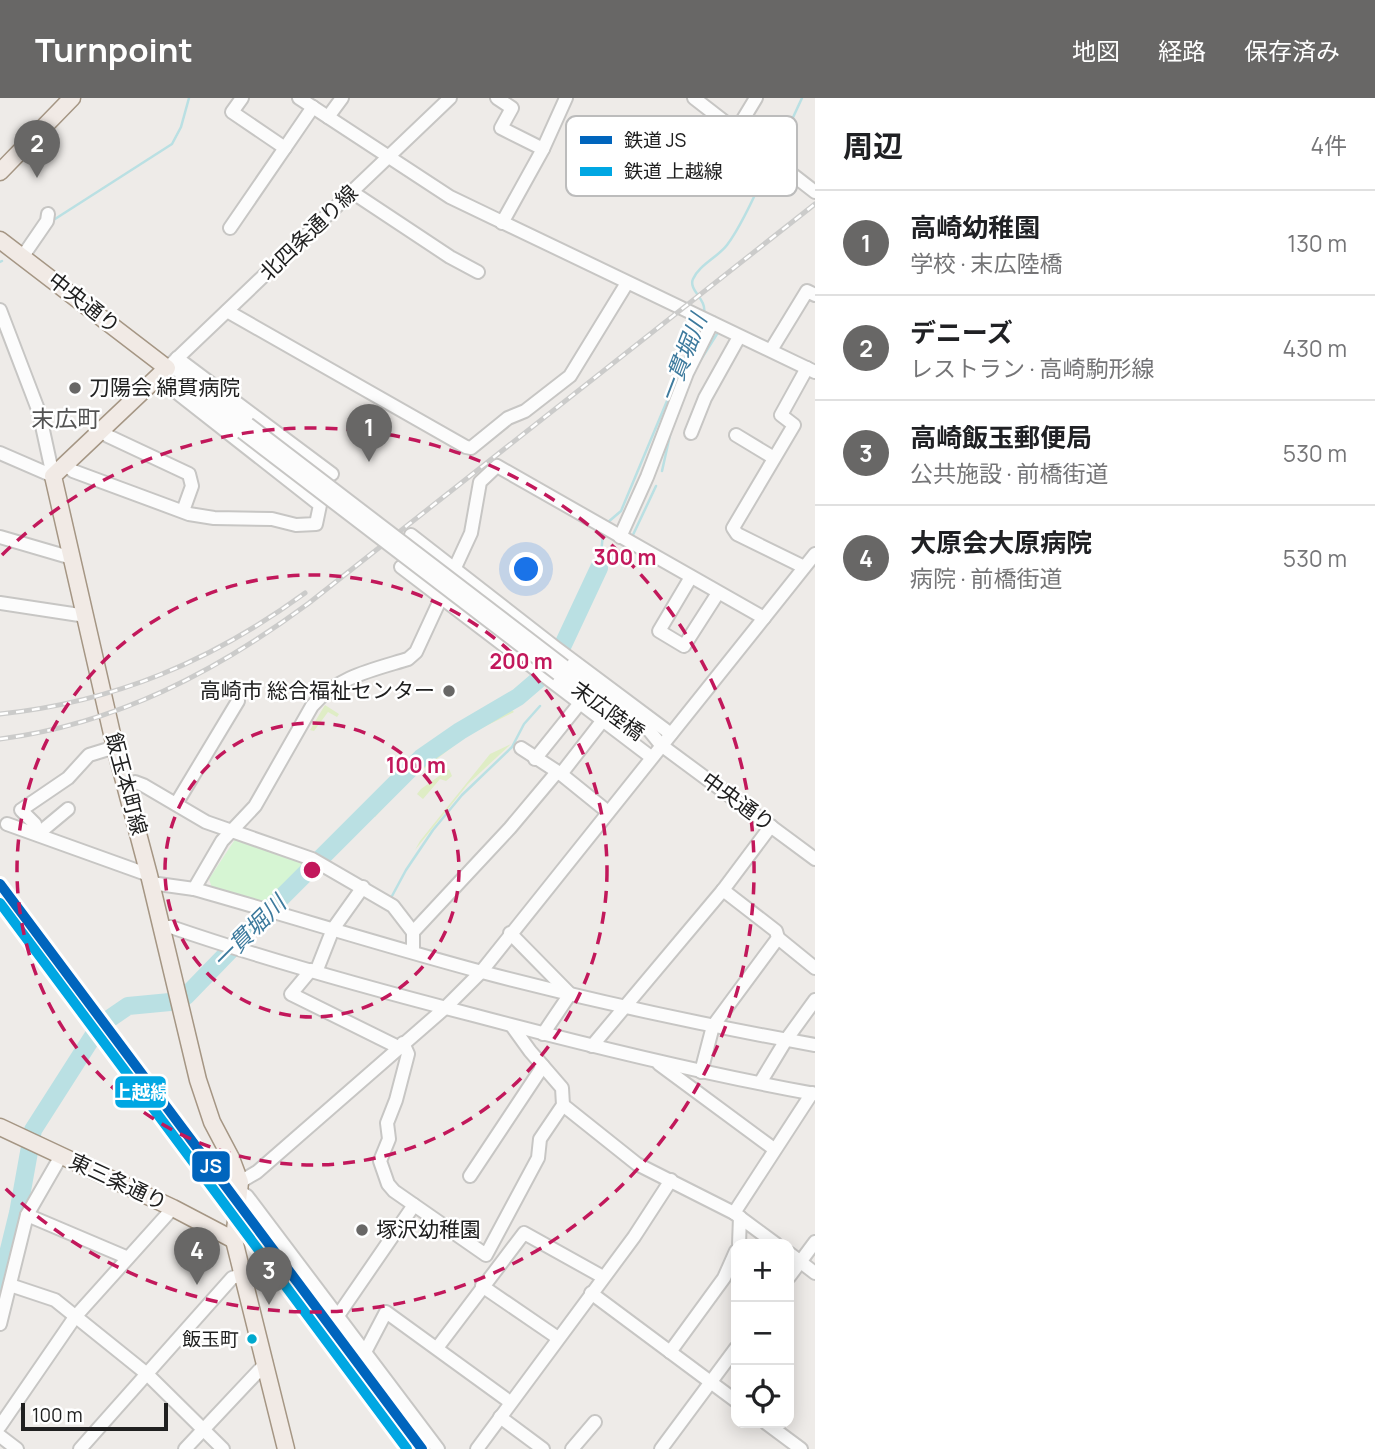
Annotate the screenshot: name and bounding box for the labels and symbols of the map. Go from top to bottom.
legend [566,116,797,196]
pin: 2 [14,120,60,178]
text: 鉄道 JS [624,127,687,153]
text: 鉄道 上越線 [624,158,723,184]
street label: 北四条通り線 [253,178,363,286]
street label: 中央通り [43,265,126,339]
water label: 一貫堀川 [651,306,715,406]
place label: 刀陽会 綿貫病院 [89,373,240,401]
marker: 刀陽会 綿貫病院 [67,380,83,396]
district label: 末広町 [32,402,101,434]
pin: 1 [346,404,392,462]
text: 300 m [594,543,656,571]
your location [509,552,543,586]
text: 200 m [489,647,553,675]
street label: 末広陸橋 [566,674,651,746]
place label: 高崎市 総合福祉センター [200,676,435,704]
marker: 高崎市 総合福祉センター [441,683,457,699]
street label: 飯玉本町線 [100,729,154,838]
text: 100 m [386,751,446,779]
street label: 中央通り [696,765,781,837]
centre of rings [300,858,324,882]
water label: 一貫堀川 [204,885,294,975]
line badge: 上越線 [114,1075,167,1109]
text: 上越線 [112,1079,170,1105]
street label: 東三条通り [65,1146,172,1216]
line badge: JS [191,1150,231,1183]
text: JS [200,1153,222,1179]
place label: 塚沢幼稚園 [376,1215,481,1243]
marker: 塚沢幼稚園 [354,1222,370,1238]
pin: 4 [174,1227,220,1285]
pin: 3 [246,1247,292,1305]
place label: 飯玉町 [182,1326,239,1352]
marker: 飯玉町 [245,1332,259,1346]
scale bar [21,1400,168,1432]

